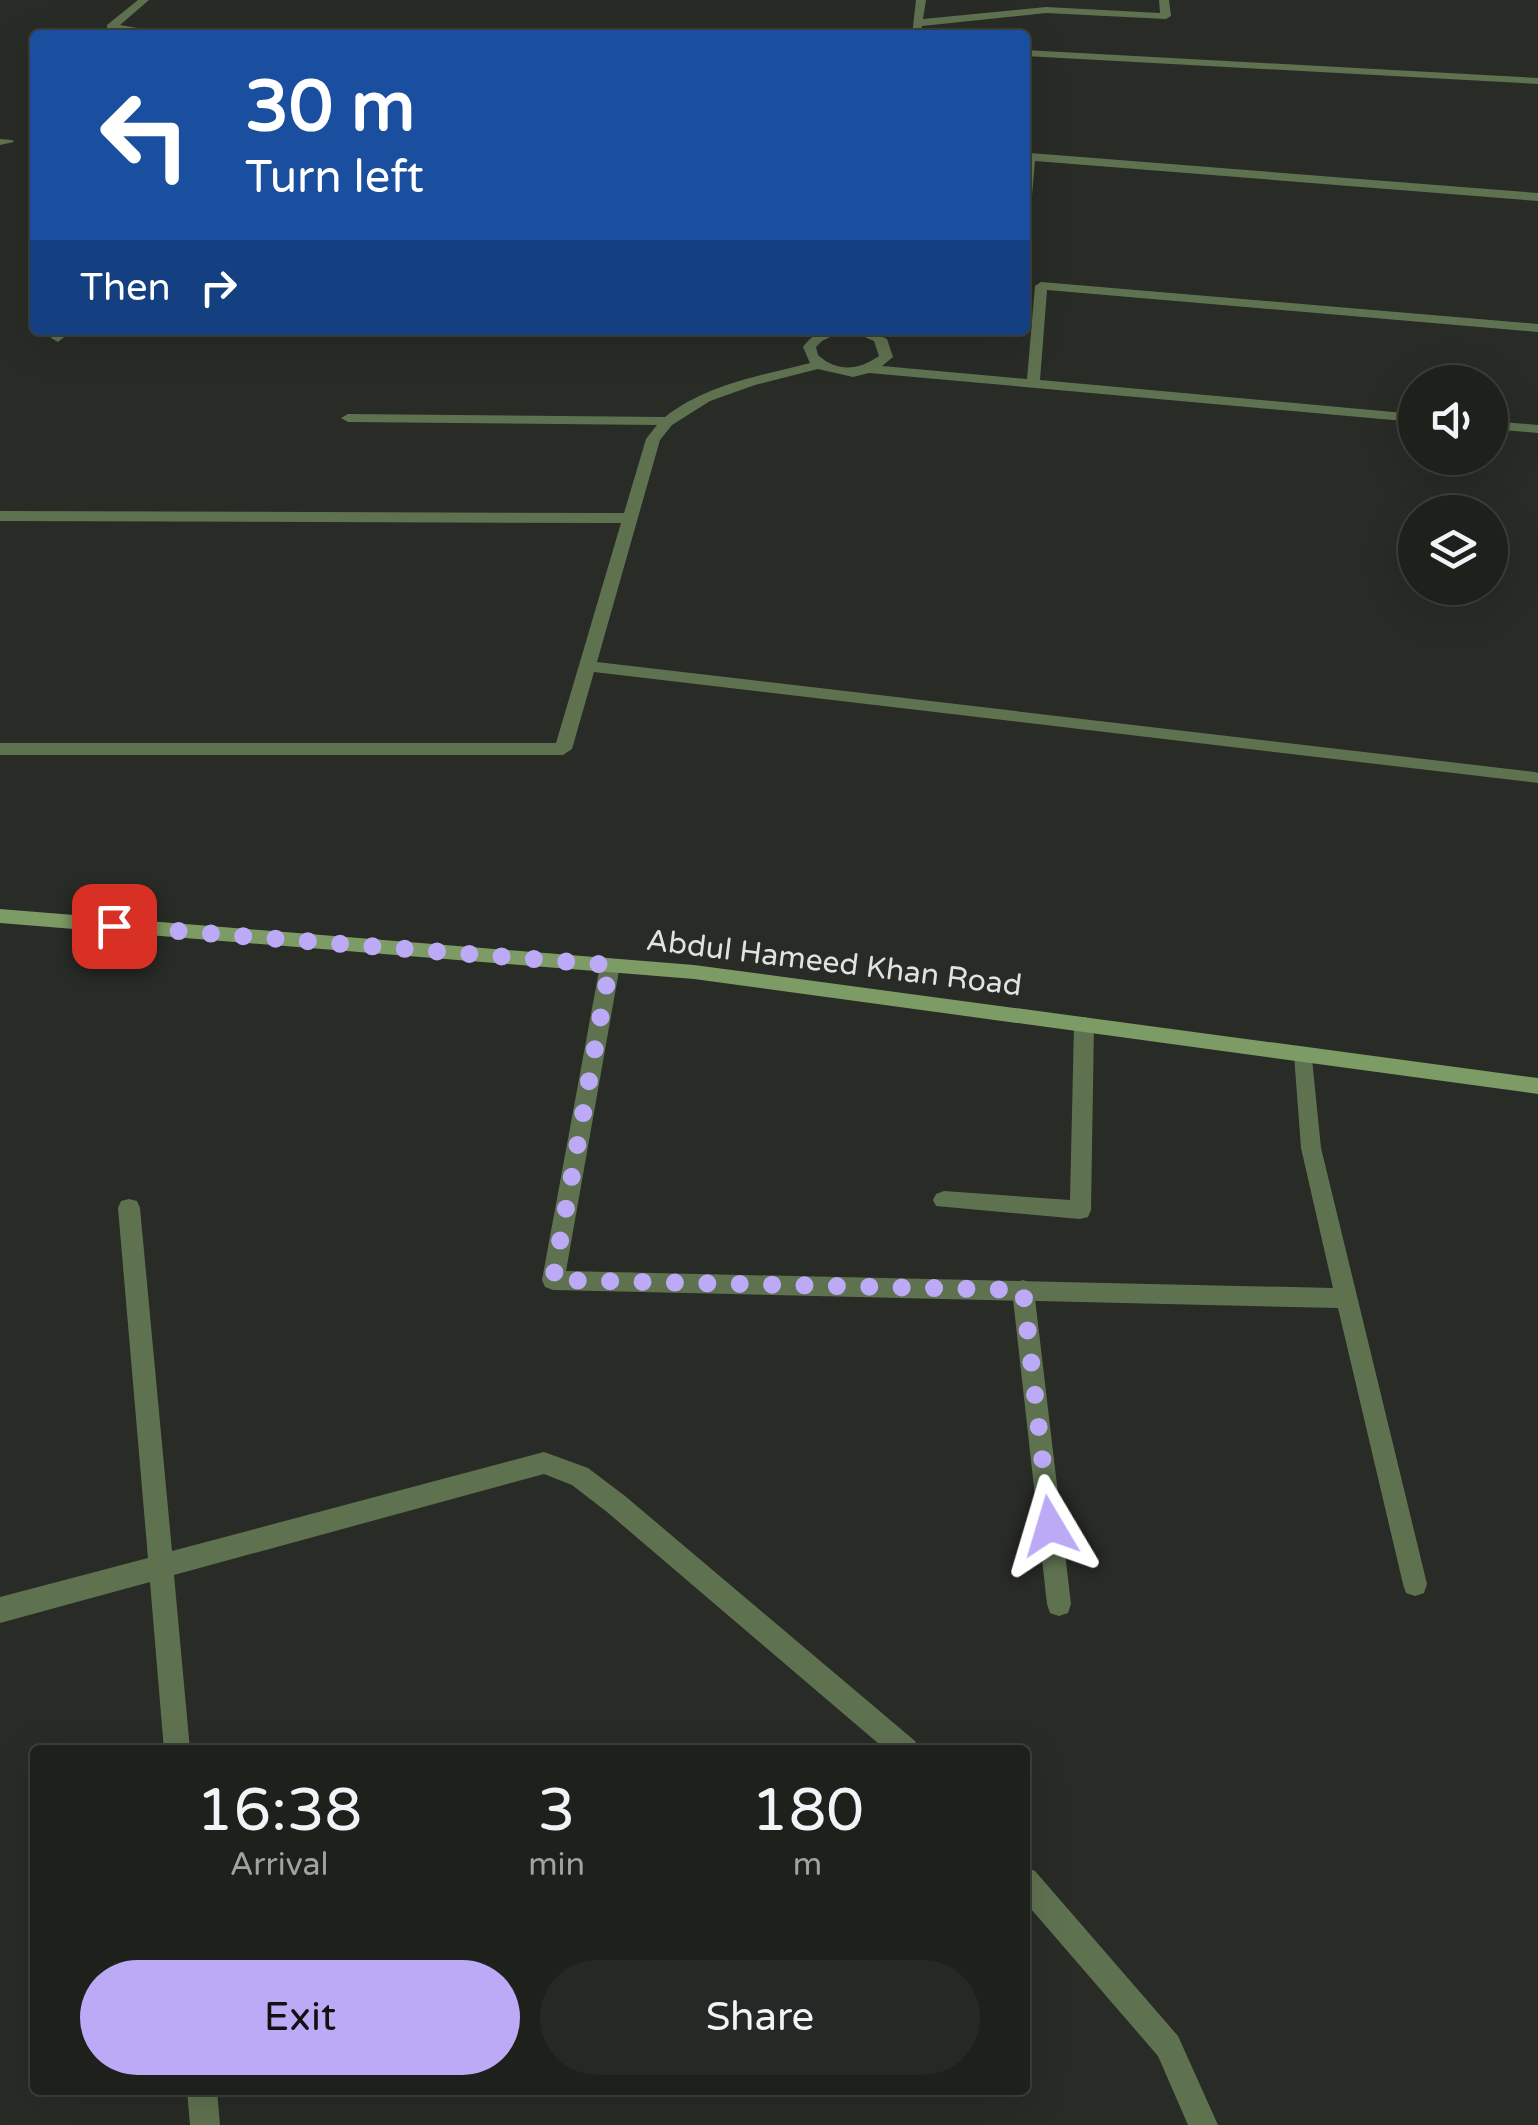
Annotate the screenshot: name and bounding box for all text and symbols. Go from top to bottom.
text: 30 m [245,66,415,150]
icon: left [80,70,210,200]
text: Turn left [245,151,424,205]
icon: right [191,260,246,315]
text: Then [80,265,171,311]
map controls [1398,365,1508,605]
button: sound [1398,365,1508,475]
button: layers [1398,495,1508,605]
pin [72,884,157,969]
icon: arrive [87,899,142,954]
street label: Abdul Hameed Khan Road [644,922,1024,1004]
position arrow [998,1474,1102,1578]
text: 16:38 [196,1775,362,1847]
text: 3 [538,1775,575,1847]
text: 180 [751,1775,864,1847]
text: Arrival [230,1846,329,1884]
text: min [528,1846,585,1884]
text: m [793,1846,822,1884]
button: Exit [80,1960,520,2075]
button: Share [540,1960,980,2075]

